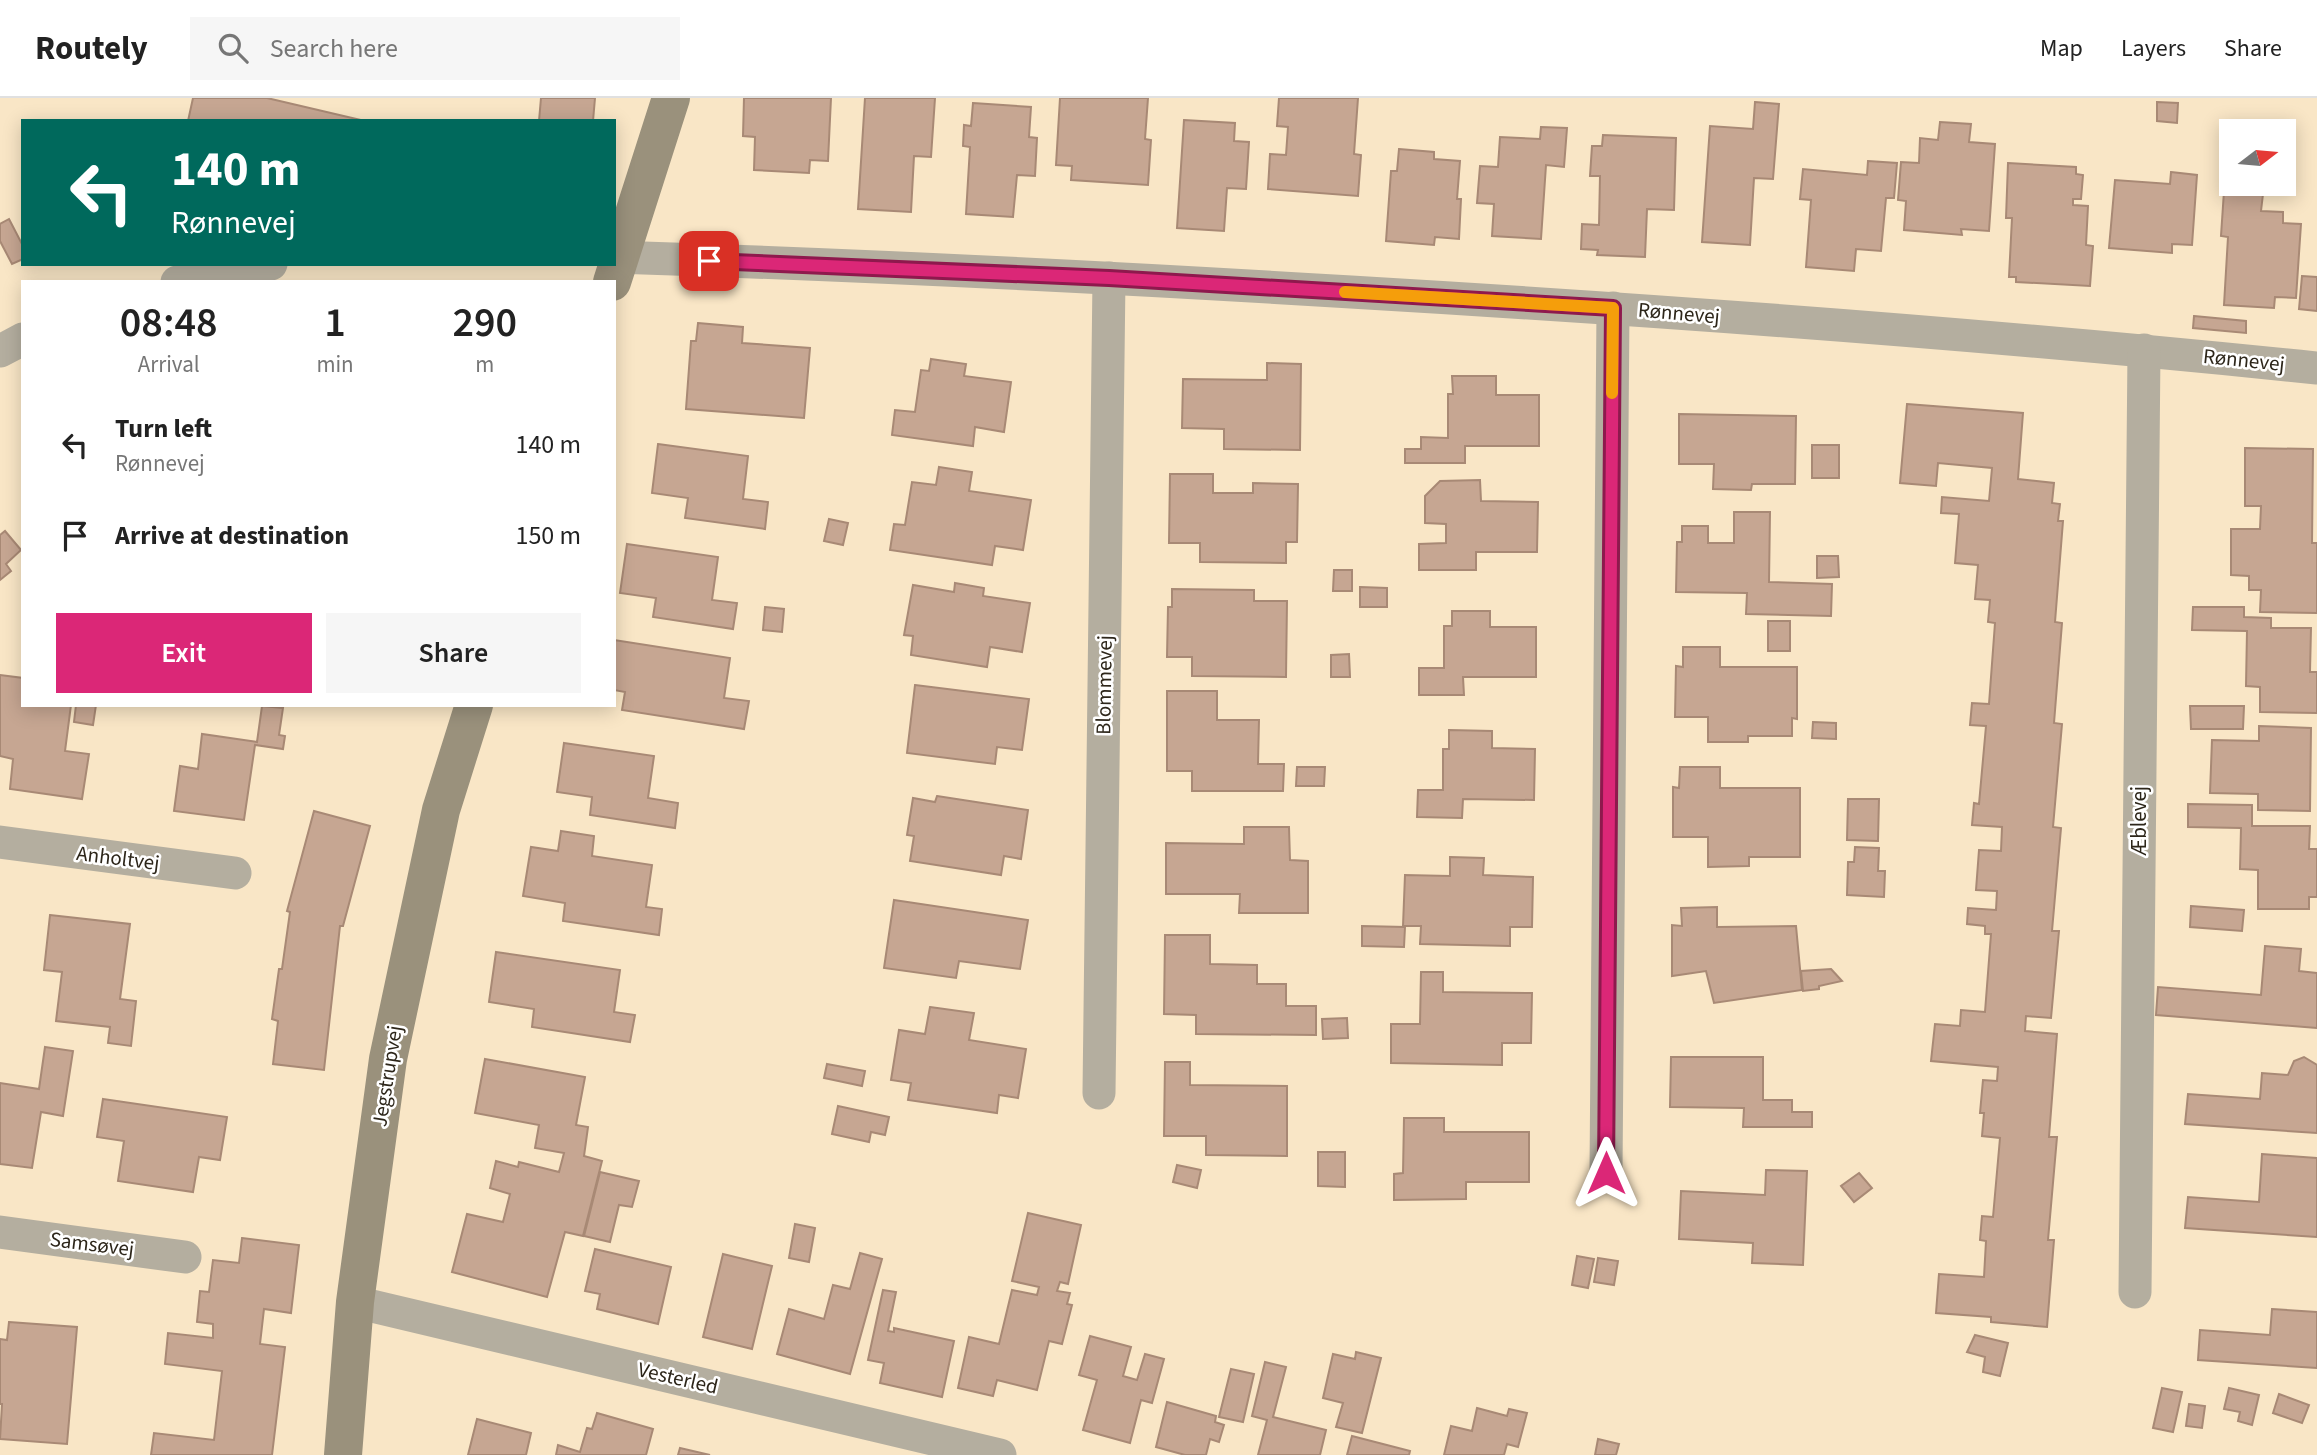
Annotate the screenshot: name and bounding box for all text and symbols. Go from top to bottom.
search box [190,17,680,80]
text: Routely [35,25,148,72]
icon: search [214,29,252,67]
text: Search here [270,30,398,67]
text: Map [2040,31,2083,66]
text: Layers [2121,31,2186,66]
text: Share [2224,31,2282,66]
north arrow [2219,119,2296,196]
map controls [2219,119,2296,196]
text: 140 m [171,135,300,205]
icon: left [56,147,147,238]
text: Rønnevej [171,200,296,246]
pin [679,231,739,291]
icon: arrive [690,242,728,280]
text: 08:48 [120,293,218,353]
text: 1 [324,293,346,353]
text: 290 [453,293,517,353]
street label: Rønnevej [1637,294,1721,332]
street label: Rønnevej [2202,341,2286,379]
text: Arrival [138,348,200,381]
text: min [316,348,354,381]
text: m [475,348,494,381]
text: Turn left [115,410,212,447]
icon: left [56,426,94,464]
text: 140 m [515,426,581,463]
text: Rønnevej [115,447,205,480]
icon: arrive [56,517,94,555]
text: Arrive at destination [115,517,349,554]
text: 150 m [515,517,581,554]
button: Exit [56,613,312,693]
button: Share [326,613,581,693]
street label: Blommevej [1088,635,1120,735]
street label: Æblevej [2124,786,2154,856]
street label: Anholtvej [75,838,161,878]
street label: Jegstrupvej [364,1023,410,1129]
position arrow [1569,1136,1643,1210]
street label: Samsøvej [48,1224,136,1264]
street label: Vesterled [635,1354,721,1402]

